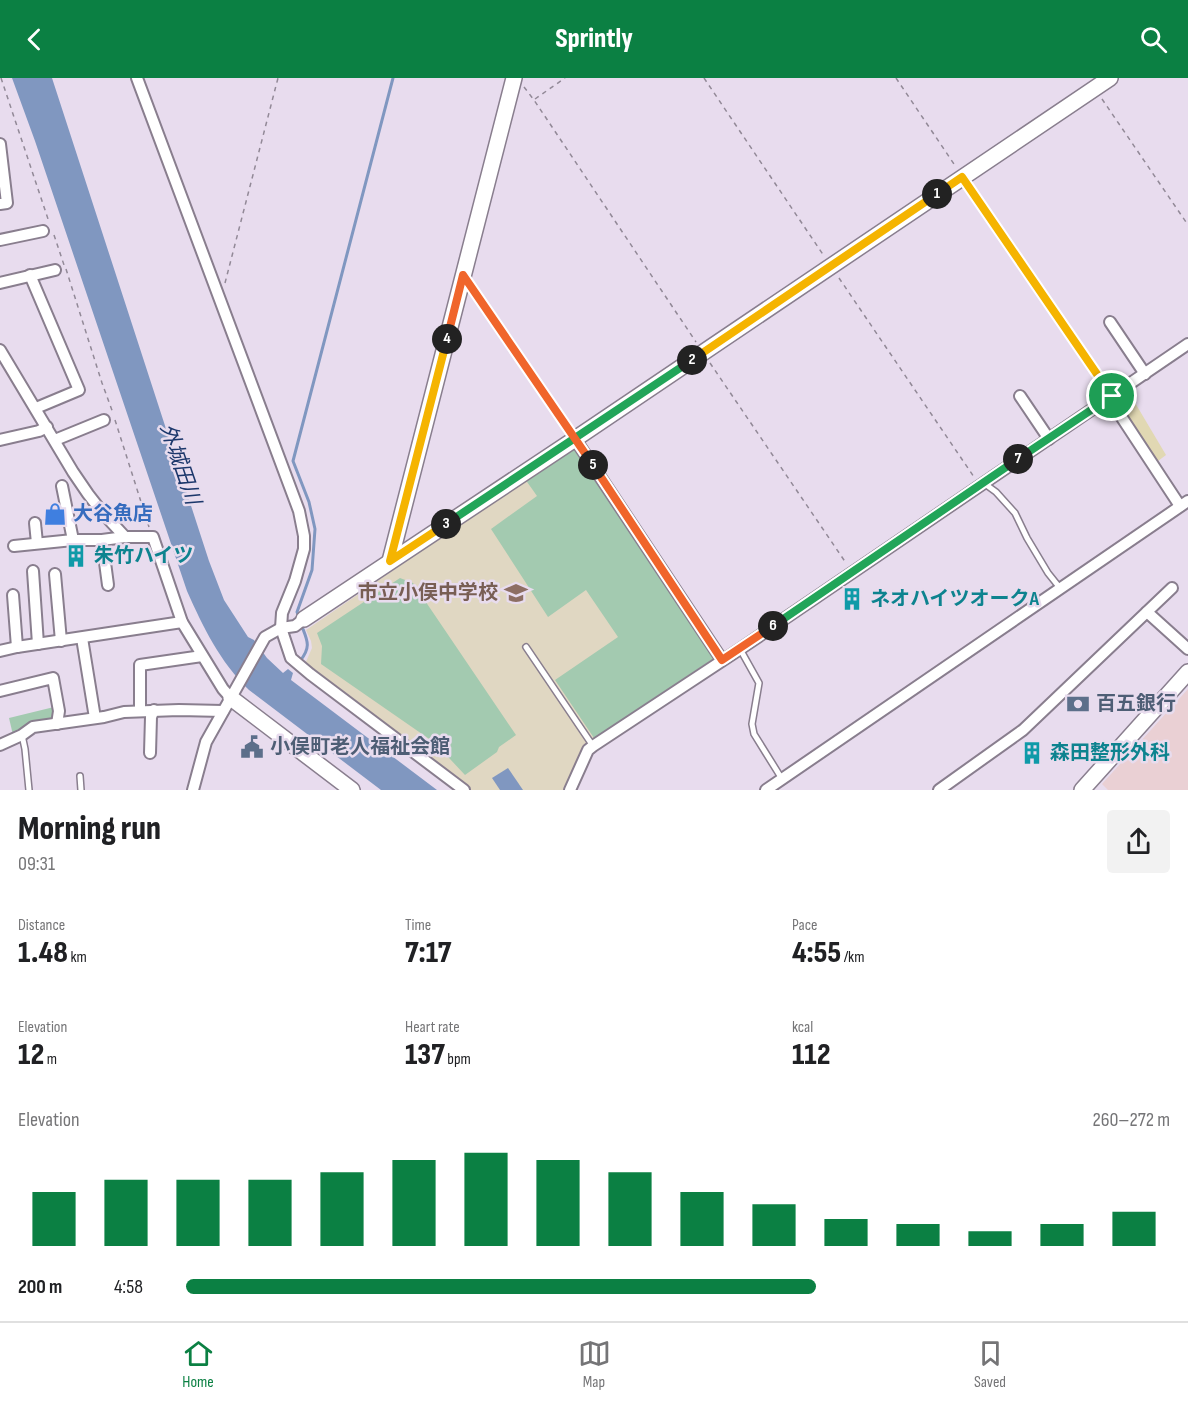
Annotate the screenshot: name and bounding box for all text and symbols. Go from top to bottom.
icon: back [18,23,51,56]
text: Sprintly [555,23,633,55]
icon: search [1137,23,1170,56]
pin: 1 [922,179,952,209]
text: 1 [934,184,940,203]
pin: 4 [432,324,462,354]
text: 4 [443,329,451,348]
pin: 2 [677,345,707,375]
text: 2 [688,350,696,369]
pin [1086,370,1137,421]
icon: arrive [1095,379,1128,412]
water label: 外城田川 [155,420,206,510]
pin: 7 [1003,444,1033,474]
text: 7 [1015,449,1021,468]
pin: 5 [578,450,608,480]
text: 5 [589,455,597,474]
shop icon: 大谷魚店 [42,501,68,527]
place label: 大谷魚店 [73,502,153,526]
pin: 3 [431,509,461,539]
text: 3 [442,514,450,533]
building icon: 朱竹ハイツ [63,543,89,569]
place label: 朱竹ハイツ [94,544,194,568]
school or university icon: 市立小俣中学校 [503,580,529,606]
place label: 市立小俣中学校 [358,581,498,605]
building icon: ネオハイツオークA [839,586,865,612]
place label: ネオハイツオークA [870,587,1040,611]
pin: 6 [758,611,788,641]
text: 6 [769,616,777,635]
bank icon: 百五銀行 [1065,691,1091,717]
place label: 百五銀行 [1096,692,1176,716]
public building icon: 小俣町老人福祉会館 [239,734,265,760]
place label: 小俣町老人福祉会館 [270,735,450,759]
building icon: 森田整形外科 [1019,740,1045,766]
place label: 森田整形外科 [1050,741,1170,765]
text: Morning run [18,809,161,849]
button: share [1107,810,1170,873]
text: 09:31 [18,852,55,876]
text: Distance [18,916,65,935]
text: Time [405,916,431,935]
text: Pace [792,916,817,935]
text: 1.48 [18,935,68,971]
text: 7:17 [405,935,451,971]
text: 4:55 [792,935,841,971]
text: km [68,948,87,967]
text: /km [841,948,864,967]
text: Elevation [18,1018,67,1037]
text: Heart rate [405,1018,460,1037]
text: kcal [792,1018,813,1037]
text: 12 [18,1037,44,1073]
text: 137 [405,1037,445,1073]
text: 112 [792,1037,830,1073]
text: m [44,1050,57,1069]
text: bpm [445,1050,471,1069]
text: Elevation [18,1108,80,1132]
text: 260–272 m [1092,1108,1170,1132]
text: 200 m [18,1275,62,1299]
text: 4:58 [114,1275,143,1299]
tab: Home [182,1337,215,1392]
tab: Map [578,1337,611,1392]
tab: Saved [974,1337,1007,1392]

